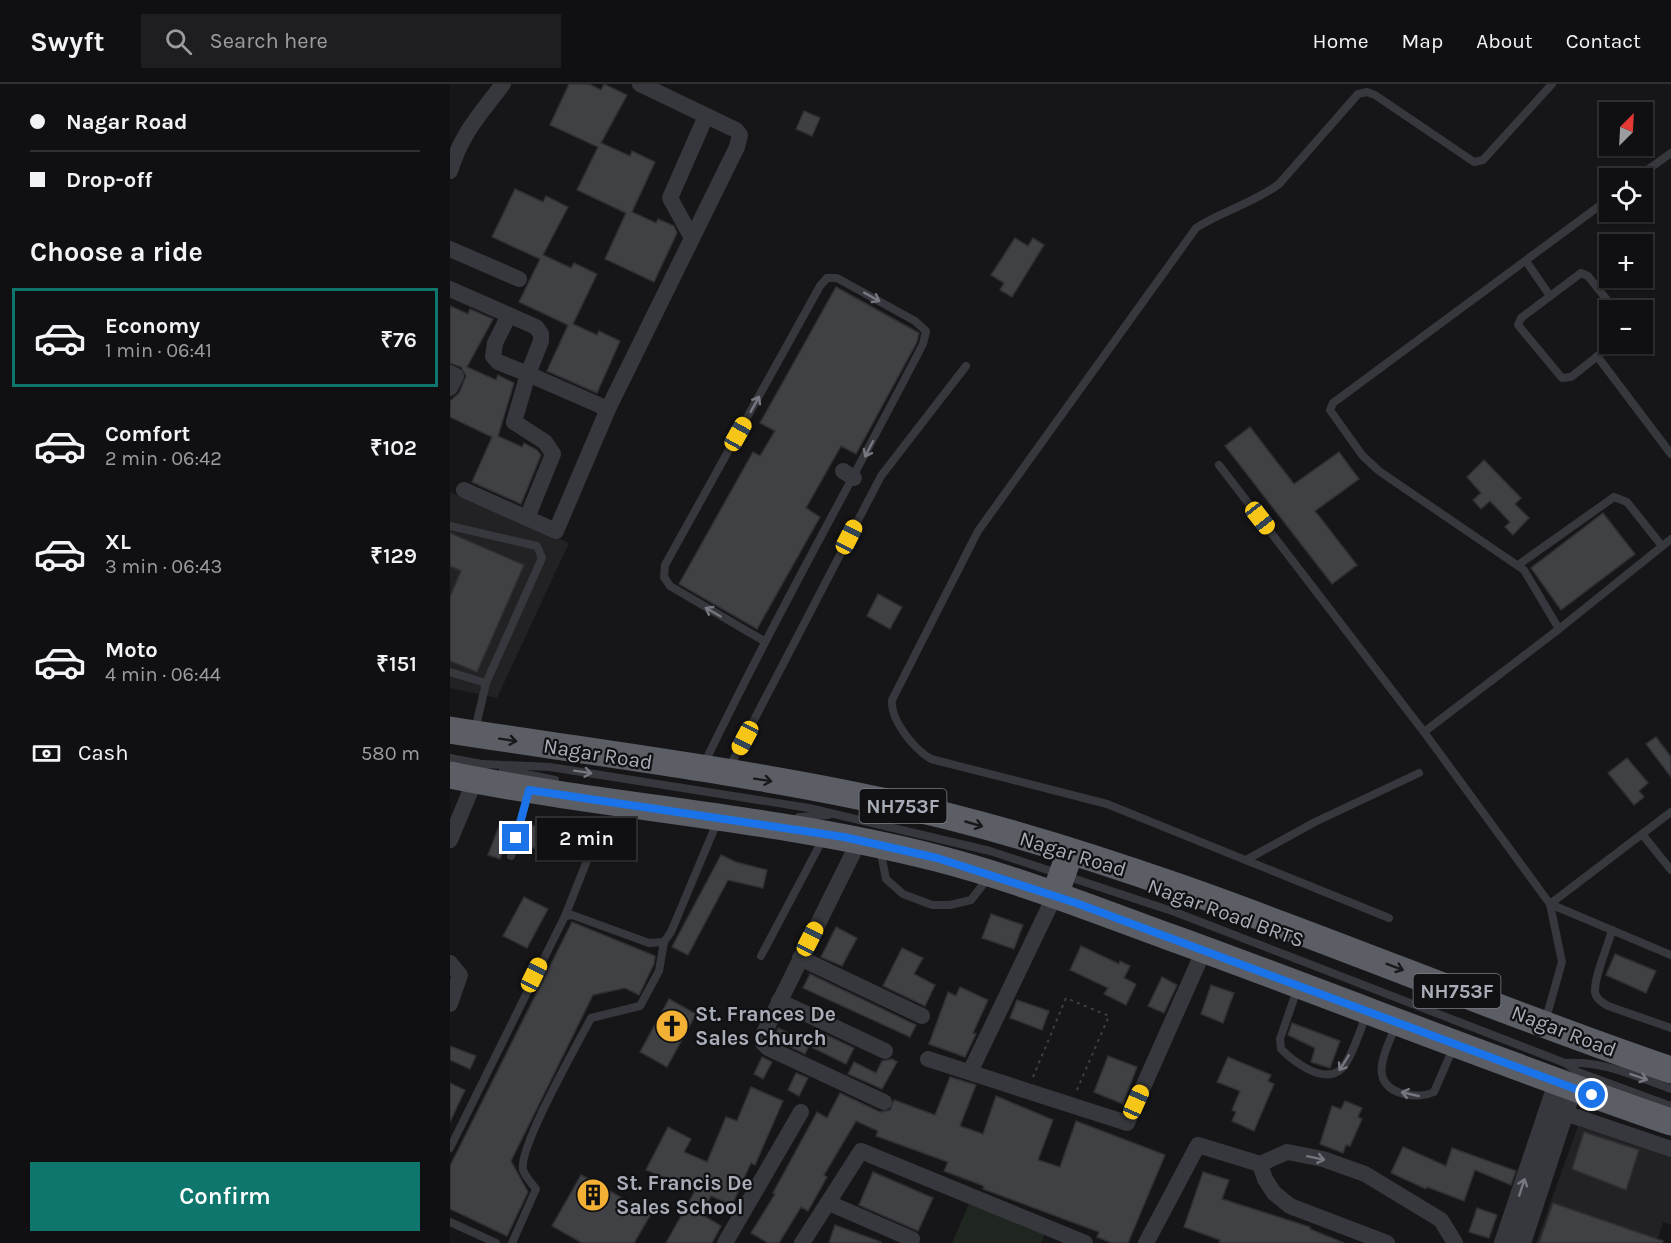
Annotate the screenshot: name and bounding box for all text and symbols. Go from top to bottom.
search box [141,14,561,68]
text: Swyft [30,25,105,58]
icon: search [162,25,195,58]
text: Search here [210,28,328,54]
text: Home [1313,29,1369,53]
text: Map [1402,29,1443,53]
text: About [1476,29,1533,53]
text: Contact [1566,29,1641,53]
north arrow [1599,102,1653,156]
map controls [1599,102,1653,354]
text: Nagar Road [66,109,188,135]
text: Drop-off [66,167,152,193]
button: locate [1599,168,1653,222]
button: + [1599,234,1653,288]
text: Choose a ride [30,236,203,268]
one-way arrow [863,291,880,303]
button: − [1599,300,1653,354]
icon: car [33,311,87,365]
text: Economy [105,313,200,339]
text: ₹76 [380,327,417,353]
text: 1 min · 06:41 [105,339,212,362]
one-way arrow [749,396,761,413]
car [721,414,755,454]
icon: car [33,419,87,473]
text: Comfort [105,421,190,447]
text: ₹102 [370,435,417,461]
one-way arrow [863,439,875,457]
text: 2 min · 06:42 [105,447,222,470]
car [1242,498,1278,538]
car [833,517,865,557]
icon: car [33,527,87,581]
text: XL [105,529,131,555]
text: ₹129 [370,543,417,569]
text: 3 min · 06:43 [105,555,222,578]
one-way arrow [705,606,722,618]
icon: car [33,635,87,689]
text: Moto [105,637,158,663]
text: ₹151 [376,651,417,677]
text: 4 min · 06:44 [105,663,221,686]
car [729,718,761,758]
one-way arrow [497,734,517,745]
street label: Nagar Road [542,734,654,774]
icon: cash [30,737,63,770]
text: Cash [78,740,128,766]
text: 580 m [361,742,420,765]
one-way arrow [573,767,593,778]
one-way arrow [752,775,772,786]
road number: NH753F [860,789,946,823]
callout: 2 min [537,817,636,859]
one-way arrow [964,819,983,830]
route end [502,824,529,851]
street label: Nagar Road [1017,826,1129,882]
text: 2 min [559,827,614,850]
street label: Nagar Road BRTS [1145,874,1307,952]
car [794,919,826,959]
car [518,955,550,995]
one-way arrow [1385,962,1403,973]
road number: NH753F [1414,974,1500,1008]
street label: Nagar Road [1508,1000,1620,1062]
place label: St. Frances De Sales Church [695,1002,836,1050]
church icon: St. Frances De Sales Church [654,1008,690,1044]
one-way arrow [1338,1054,1351,1071]
one-way arrow [1629,1073,1648,1084]
route start [1578,1081,1605,1108]
car [1120,1082,1152,1122]
one-way arrow [1401,1088,1420,1100]
one-way arrow [1305,1153,1325,1164]
button: Confirm [30,1162,420,1231]
place label: St. Francis De Sales School [616,1171,753,1219]
building icon: St. Francis De Sales School [575,1177,611,1213]
one-way arrow [1517,1178,1528,1197]

